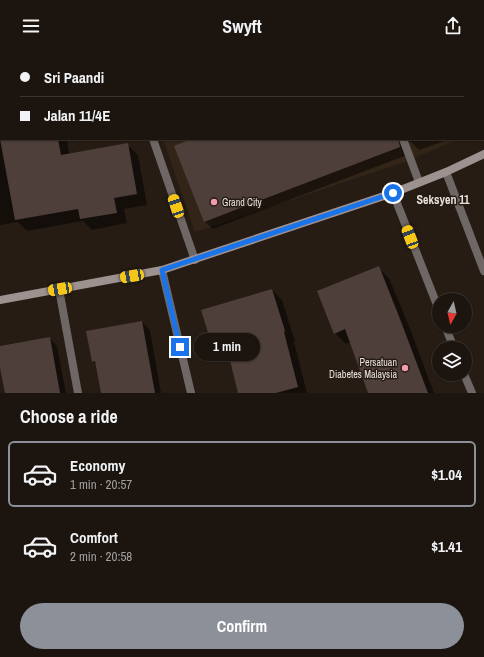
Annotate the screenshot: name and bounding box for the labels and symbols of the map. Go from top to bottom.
route start [384,184,402,202]
district label: Seksyen 11 [416,192,470,208]
car [166,193,186,219]
place label: Grand City [222,196,263,209]
marker: Grand City [209,197,219,207]
car [400,224,420,250]
car [119,268,145,284]
car [47,281,73,297]
north arrow [432,293,472,333]
callout: 1 min [194,333,260,361]
route end [171,338,189,356]
place label: Persatuan Diabetes Malaysia [329,356,397,381]
marker: Persatuan Diabetes Malaysia [400,363,410,373]

